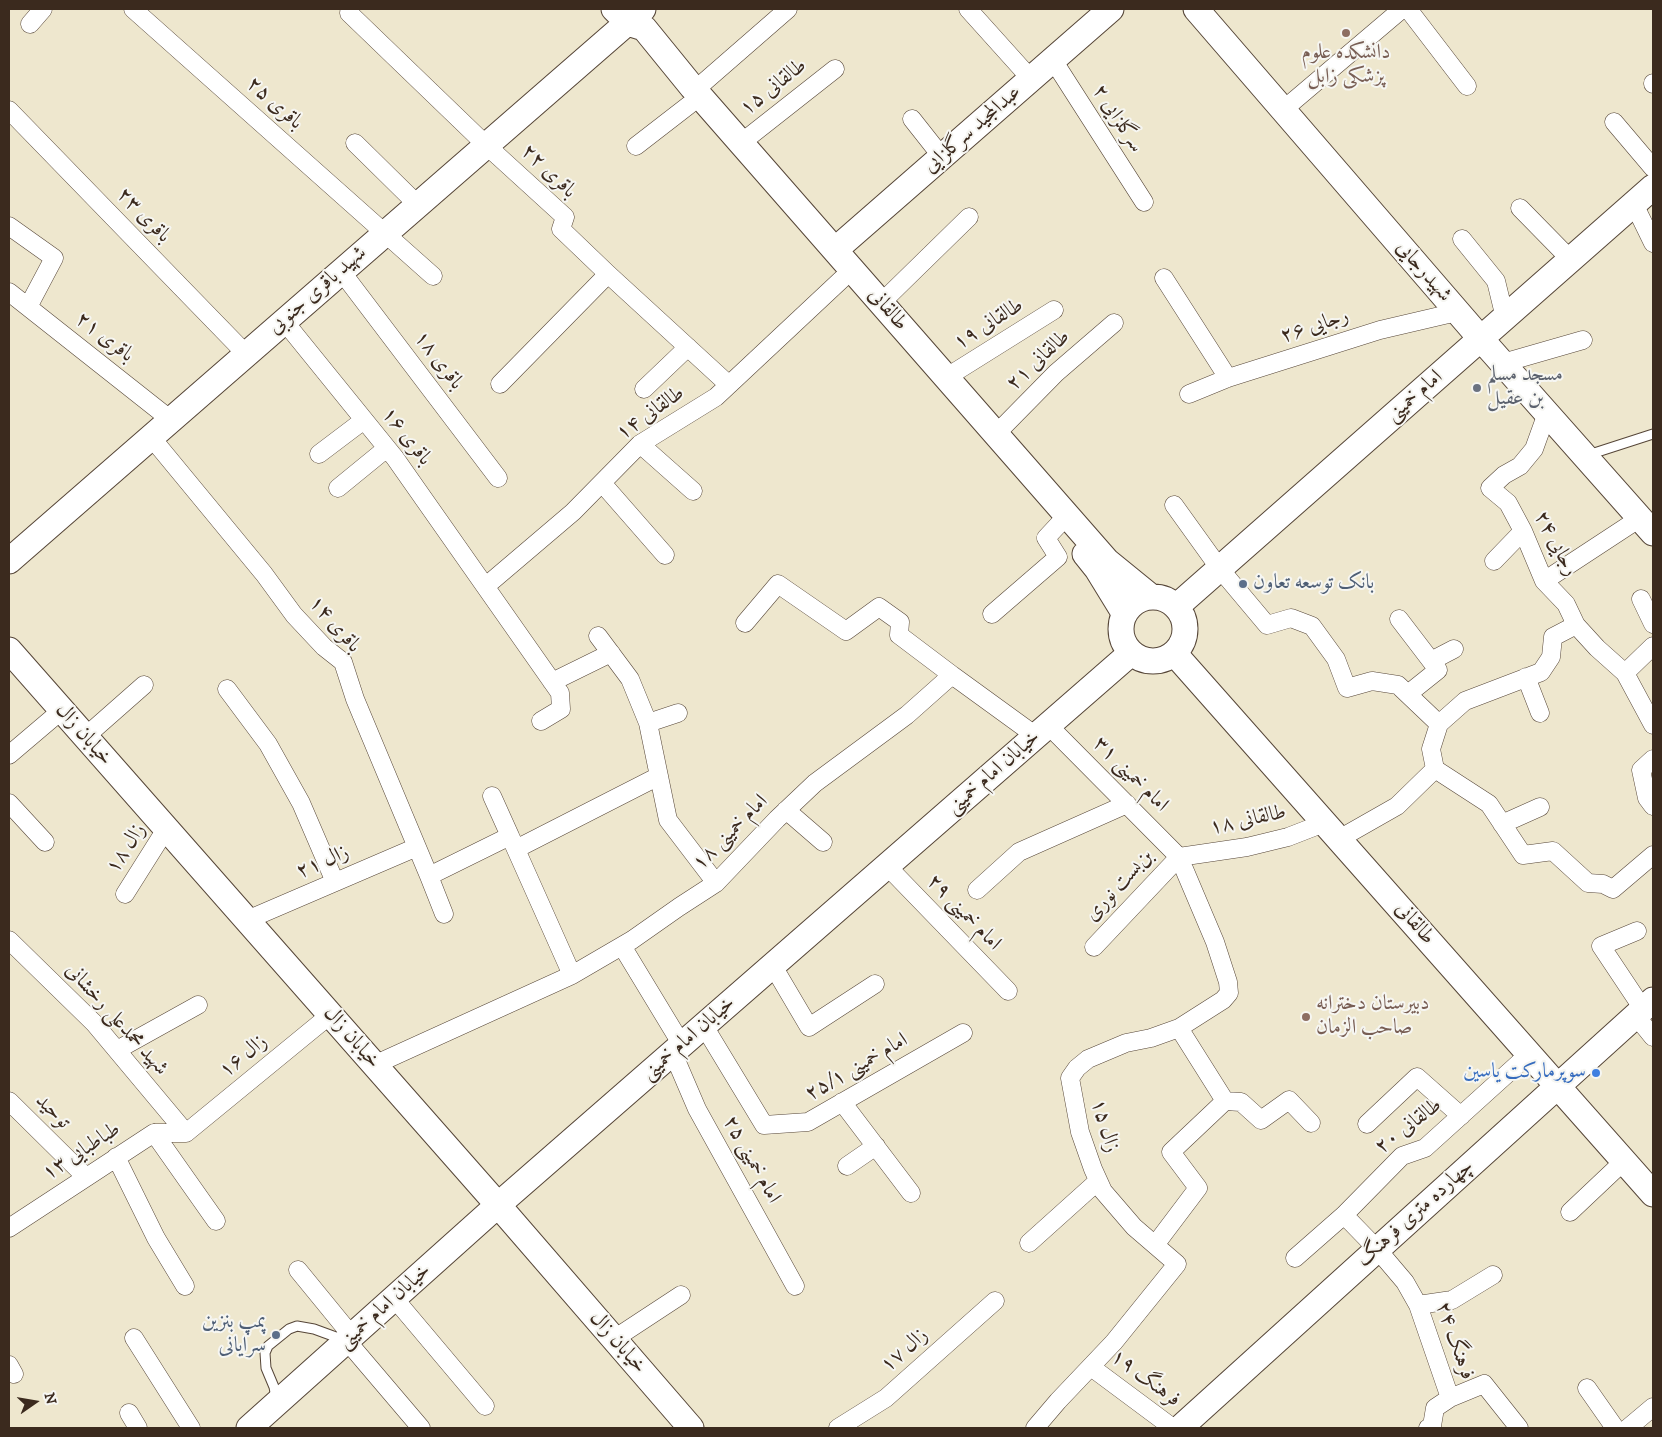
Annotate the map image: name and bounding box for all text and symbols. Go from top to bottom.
marker: دانشکده علوم پزشکی زابل [1340,27,1352,39]
place label: دانشکده علوم پزشکی زابل [1301,41,1391,91]
street label: طالقانی ۱۵ [736,54,812,122]
street label: باقری ۲۵ [241,72,307,136]
street label: سرگلزایی ۲ [1086,80,1148,158]
street label: عبدالمجید سرگلزایی [919,81,1027,179]
street label: باقری ۲۲ [515,140,581,204]
street label: باقری ۲۳ [111,183,175,249]
street label: شهیدرجایی [1389,236,1457,308]
street label: شهید باقری جنوبی [264,241,372,341]
street label: طالقانی [862,283,912,337]
street label: طالقانی ۱۹ [949,294,1029,356]
street label: رجایی ۲۶ [1278,304,1352,350]
street label: باقری ۲۱ [70,307,138,369]
street label: طالقانی ۲۱ [1002,325,1076,397]
street label: باقری ۱۸ [408,327,468,395]
place label: مسجد مسلم بن عقیل [1487,363,1563,413]
street label: امام خمینی [1381,365,1449,429]
street label: طالقانی ۱۴ [612,381,690,447]
marker: مسجد مسلم بن عقیل [1471,382,1483,394]
street label: باقری ۱۶ [375,403,437,471]
street label: رجایی ۲۴ [1527,507,1583,581]
place label: بانک توسعه تعاون [1253,571,1374,597]
marker: بانک توسعه تعاون [1237,578,1249,590]
street label: باقری ۱۴ [302,591,366,659]
street label: خیابان زال [49,699,117,771]
street label: خیابان امام خمینی [942,725,1046,821]
street label: امام خمینی ۳۱ [1087,732,1173,818]
street label: امام خمینی ۱۸ [688,790,774,876]
street label: طالقانی ۱۸ [1207,801,1289,841]
street label: زال ۱۸ [102,819,152,879]
street label: زال ۲۱ [293,841,353,885]
street label: بن‌بست نوری [1080,845,1160,927]
street label: امام خمینی ۲۹ [920,870,1006,956]
street label: طالقانی [1389,897,1439,951]
street label: شهید محمدعلی رخشانی [59,959,173,1081]
street label: خیابان امام خمینی [637,991,741,1087]
place label: دبیرستان دخترانه صاحب الزمان [1316,992,1430,1042]
street label: خیابان زال [317,1002,385,1074]
marker: دبیرستان دخترانه صاحب الزمان [1300,1011,1312,1023]
street label: امام خمینی ۲۵/۱ [801,1029,913,1107]
street label: زال ۱۶ [215,1030,273,1084]
place label: سوپرمارکت یاسین [1463,1060,1586,1086]
marker: سوپرمارکت یاسین [1590,1067,1602,1079]
street label: توحید [29,1089,75,1135]
street label: طالقانی ۲۰ [1370,1094,1448,1160]
street label: زال ۱۵ [1084,1096,1124,1156]
street label: امام خمینی ۲۵ [717,1112,785,1208]
street label: طباطبایی ۱۳ [38,1117,126,1187]
street label: چهارده متری فرهنگ [1352,1155,1480,1273]
street label: خیابان امام خمینی [333,1259,437,1355]
street label: فرهنگ ۲۴ [1429,1299,1479,1383]
street label: خیابان زال [583,1307,651,1379]
place label: پمپ بنزین سرایانی [202,1310,266,1360]
street label: زال ۱۷ [876,1324,934,1378]
marker: پمپ بنزین سرایانی [270,1329,282,1341]
street label: فرهنگ ۱۹ [1105,1345,1185,1413]
north arrow [10,1377,60,1427]
text: N [40,1391,60,1406]

